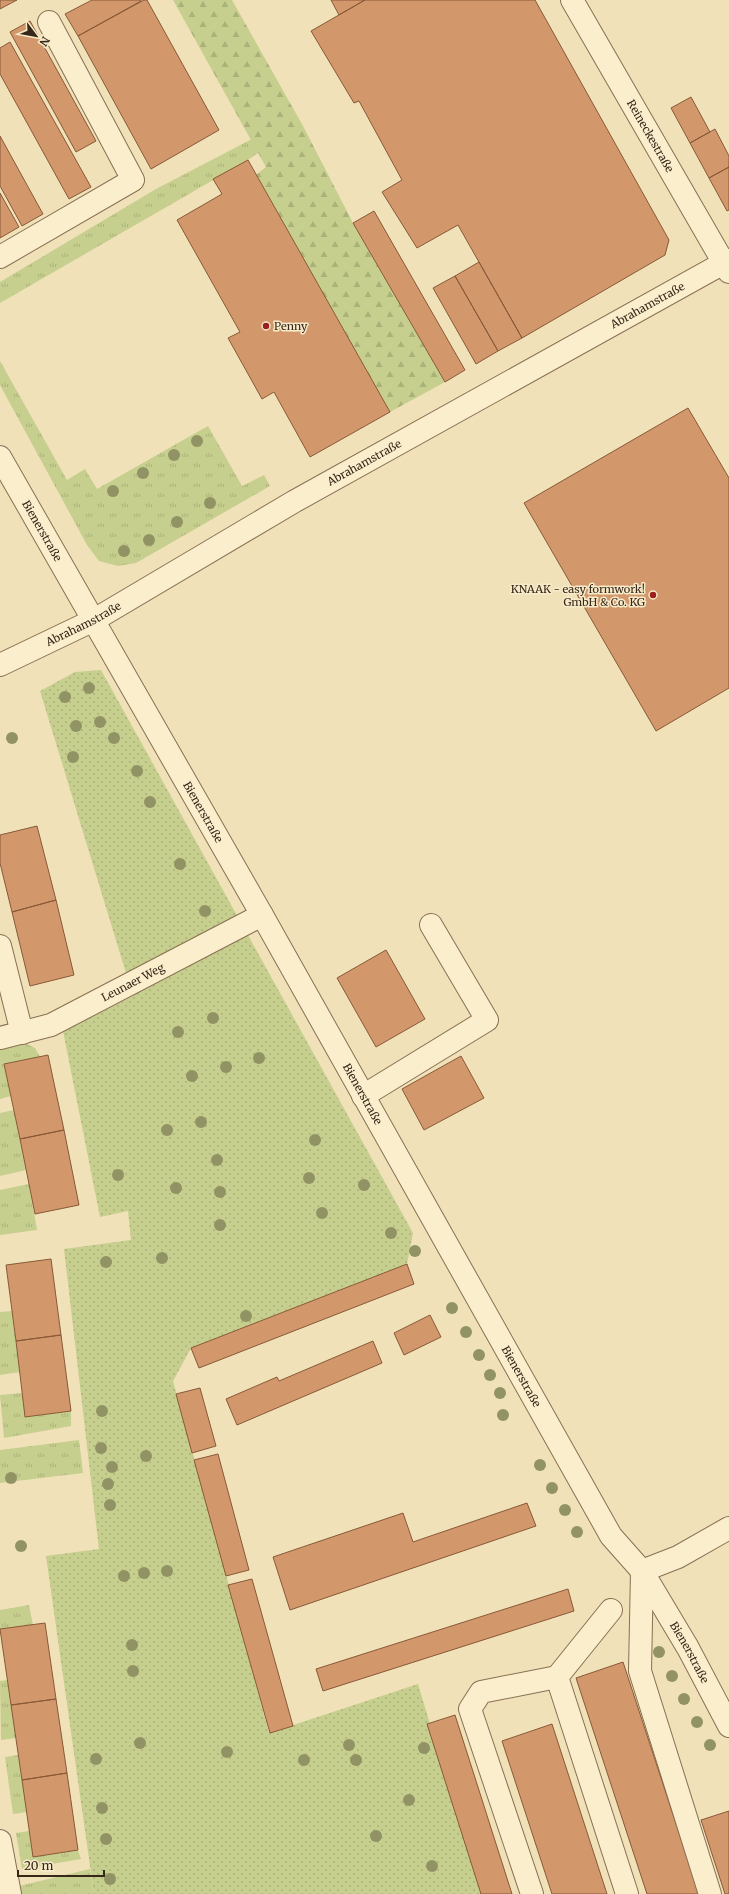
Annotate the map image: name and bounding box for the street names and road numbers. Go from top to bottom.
street label: Reineckestraße [624,97,677,175]
street label: Abrahamstraße [607,279,687,332]
street label: Abrahamstraße [324,436,404,489]
street label: Bienerstraße [19,498,65,564]
street label: Abrahamstraße [43,599,124,649]
street label: Bienerstraße [180,779,226,845]
street label: Leunaer Weg [99,960,167,1004]
street label: Bienerstraße [340,1061,386,1127]
street label: Bienerstraße [499,1343,544,1410]
street label: Bienerstraße [667,1619,712,1686]

